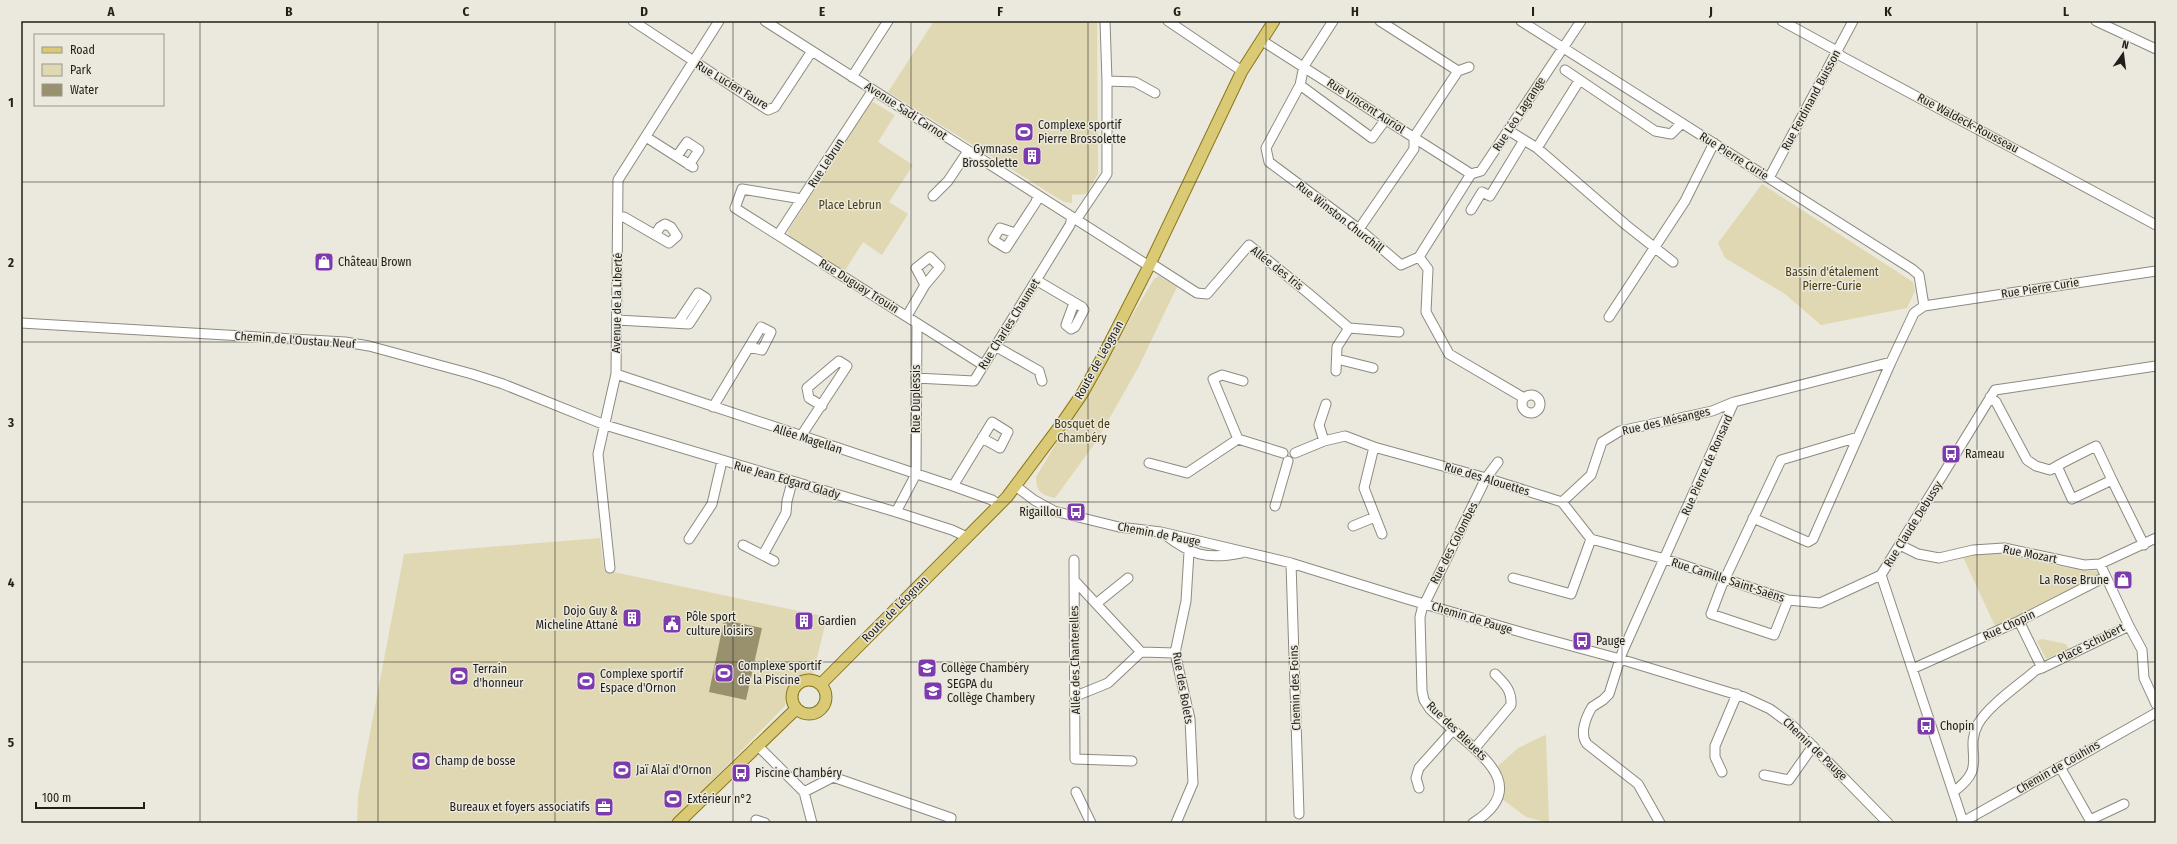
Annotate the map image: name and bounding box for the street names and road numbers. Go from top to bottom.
street label: Rue Ferdinand Buisson [1779,47,1843,153]
street label: Rue Lucien Faure [693,58,771,112]
street label: Rue Léo Lagrange [1490,74,1548,154]
street label: Rue Vincent Auriol [1324,76,1408,136]
street label: Avenue Sadi Carnot [862,79,950,143]
street label: Rue Waldeck-Rousseau [1915,90,2021,156]
street label: Rue Pierre Curie [1697,129,1771,183]
street label: Rue Lebrun [805,136,847,190]
street label: Rue Winston Churchill [1293,178,1387,256]
street label: Allée des Iris [1248,243,1306,293]
street label: Avenue de la Liberté [609,253,625,353]
street label: Rue Duguay Trouin [817,256,901,316]
street label: Rue Pierre Curie [2000,275,2080,301]
street label: Rue Charles Chaumet [975,276,1043,372]
street label: Route de Léognan [1072,318,1126,402]
street label: Chemin de l'Oustau Neuf [234,329,357,351]
street label: Rue Duplessis [909,365,923,433]
street label: Rue des Mésanges [1621,404,1711,438]
street label: Rue Pierre de Ronsard [1678,412,1736,518]
street label: Allée Magellan [772,421,844,457]
street label: Rue Jean Edgard Glady [732,458,842,502]
street label: Rue des Alouettes [1443,459,1531,499]
street label: Rue Claude Debussy [1881,478,1945,570]
street label: Rue des Colombes [1427,500,1481,586]
street label: Chemin de Pauge [1116,519,1202,549]
street label: Rue Mozart [2002,542,2058,566]
street label: Rue Camille Saint-Saëns [1669,555,1787,605]
street label: Route de Léognan [859,573,931,645]
street label: Chemin de Pauge [1430,599,1514,637]
street label: Allée des Chanterelles [1067,605,1083,715]
street label: Rue Chopin [1981,607,2037,643]
street label: Place Schubert [2055,620,2127,666]
street label: Chemin des Foins [1287,645,1303,731]
street label: Rue des Bolets [1170,651,1196,725]
street label: Rue des Bleuets [1424,699,1490,763]
street label: Chemin de Pauge [1780,715,1850,783]
street label: Chemin de Couhins [2014,737,2102,797]

